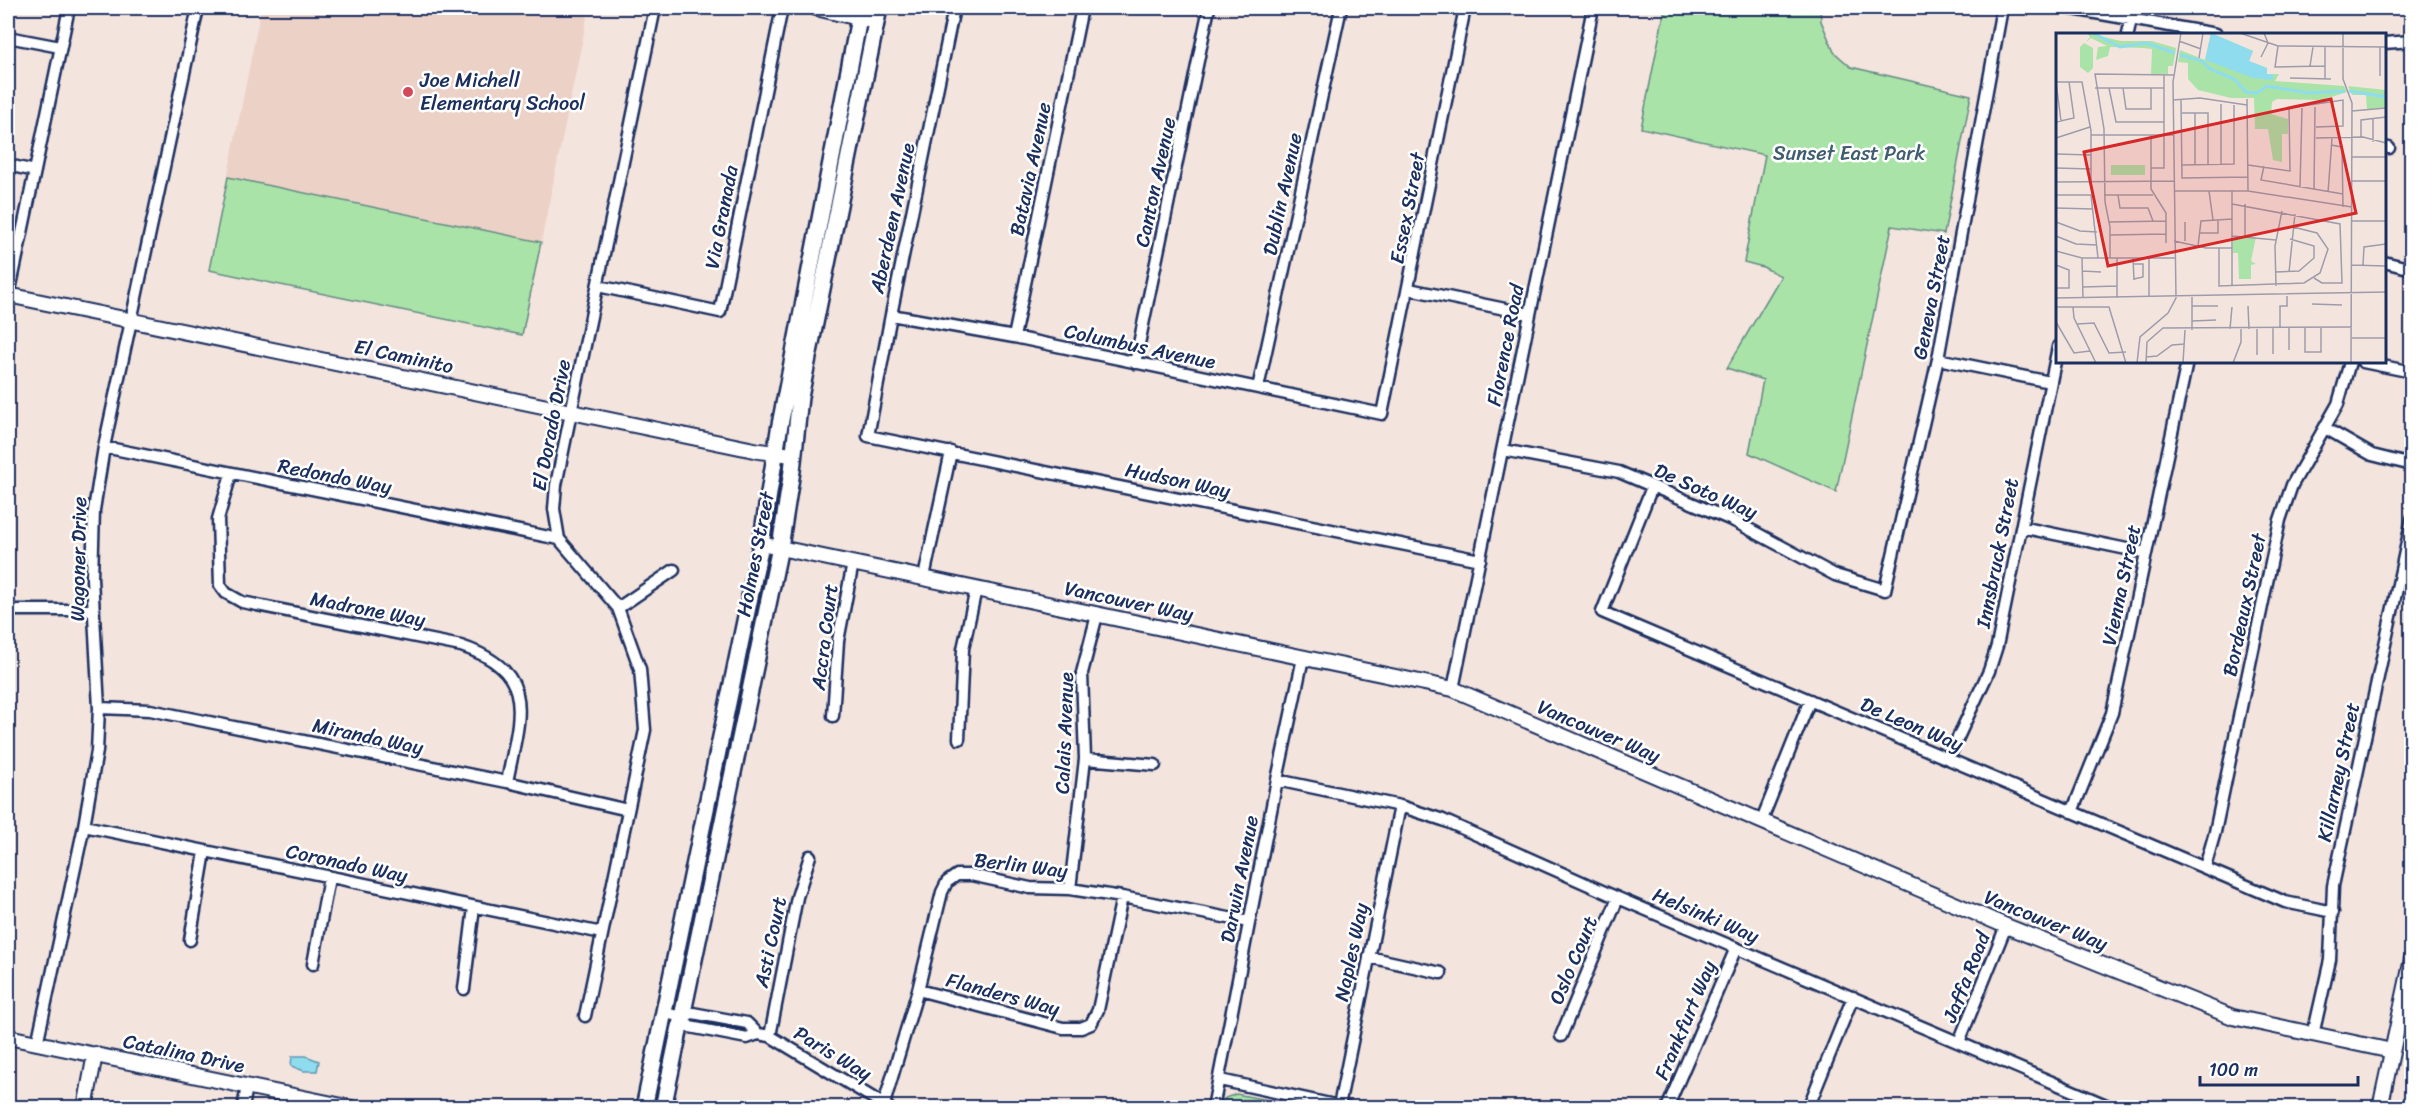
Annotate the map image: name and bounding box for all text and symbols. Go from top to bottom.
inset map [2056,33,2386,363]
place label: Joe Michell Elementary School [419,63,585,121]
marker: Joe Michell Elementary School [401,85,415,99]
street label: Batavia Avenue [999,99,1062,239]
street label: Canton Avenue [1125,114,1186,250]
street label: Dublin Avenue [1252,129,1313,259]
park label: Sunset East Park [1773,136,1925,171]
street label: Aberdeen Avenue [859,139,926,298]
street label: Essex Street [1380,149,1436,267]
street label: Via Granada [694,161,749,272]
street label: Geneva Street [1902,231,1961,363]
street label: Florence Road [1477,280,1535,409]
street label: Columbus Avenue [1061,313,1219,380]
street label: El Caminito [351,329,457,384]
street label: El Dorado Drive [522,356,581,494]
street label: Redondo Way [275,448,395,505]
street label: Hudson Way [1122,452,1234,509]
street label: De Soto Way [1648,453,1764,530]
street label: Innsbruck Street [1966,475,2029,632]
street label: Holmes Street [726,488,785,620]
street label: Wagoner Drive [60,496,97,622]
street label: Vienna Street [2092,521,2151,649]
street label: Bordeaux Street [2212,529,2277,680]
street label: Vancouver Way [1061,571,1197,632]
street label: Madrone Way [307,581,429,638]
street label: Accra Court [800,582,848,693]
street label: Calais Avenue [1045,671,1084,795]
street label: De Leon Way [1855,687,1969,762]
street label: Vancouver Way [1532,690,1666,773]
street label: Killarney Street [2307,699,2370,845]
street label: Miranda Way [309,708,427,765]
street label: Darwin Avenue [1210,812,1269,946]
street label: Coronado Way [283,834,412,894]
street label: Berlin Way [972,842,1070,889]
street label: Helsinki Way [1647,877,1765,954]
street label: Vancouver Way [1979,880,2114,961]
street label: Asti Court [744,893,797,992]
street label: Naples Way [1324,899,1379,1004]
street label: Oslo Court [1539,910,1608,1010]
street label: Jaffa Road [1932,925,2001,1029]
street label: Frankfurt Way [1644,954,1727,1086]
street label: Flanders Way [942,962,1064,1027]
street label: Paris Way [787,1016,879,1091]
street label: Catalina Drive [120,1024,248,1083]
scale bar [2200,1049,2358,1087]
text: 100 m [2209,1054,2258,1086]

